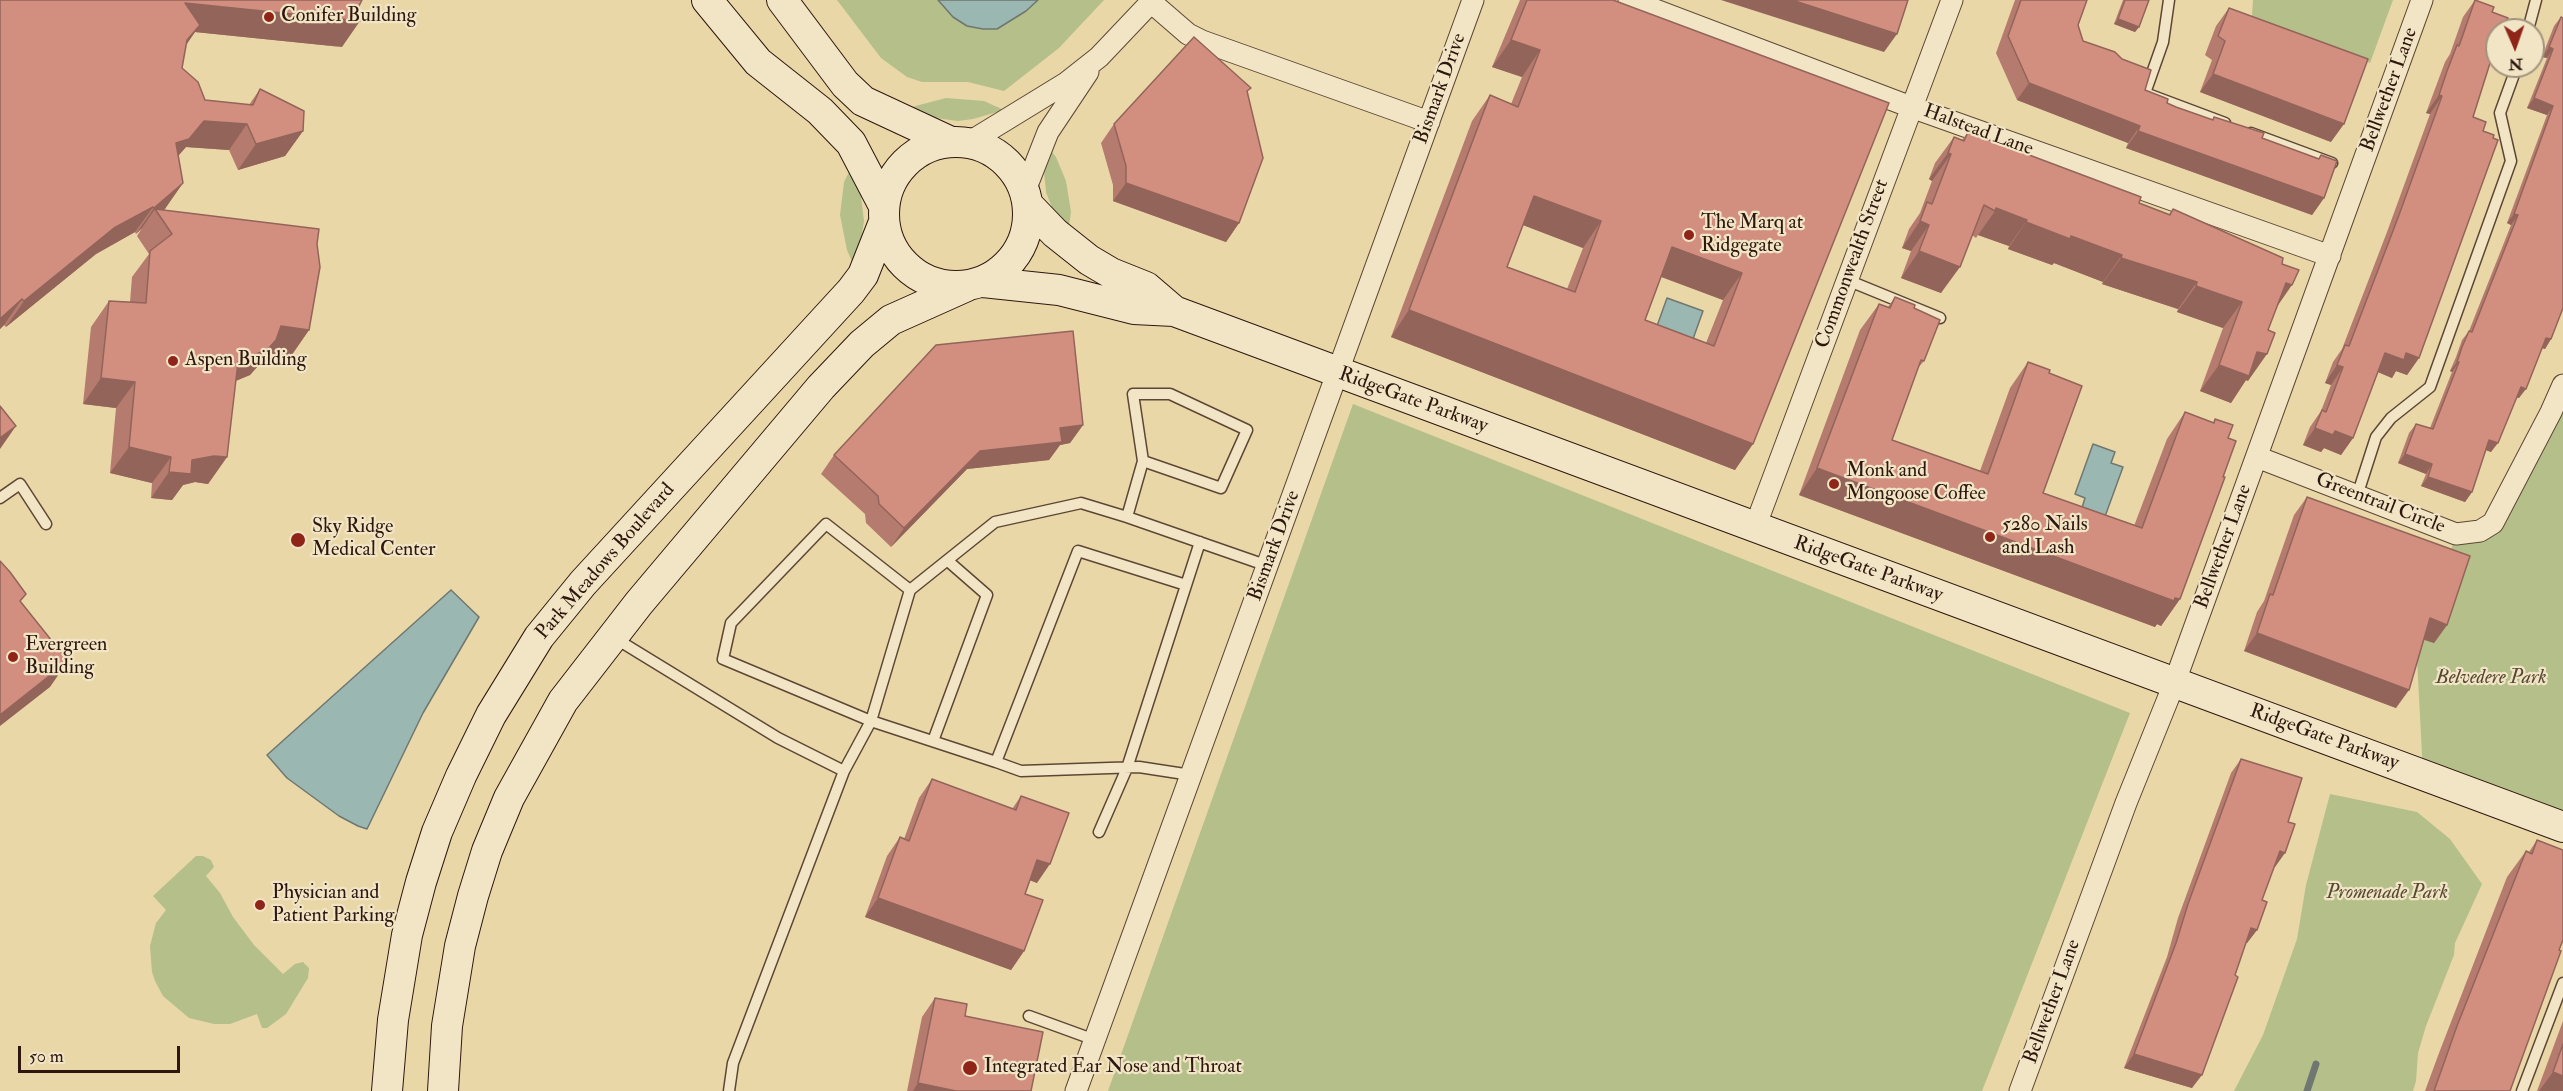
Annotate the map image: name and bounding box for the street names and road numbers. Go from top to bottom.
street label: Bellwether Lane [2356,25,2424,155]
street label: Bismark Drive [1410,30,1472,148]
street label: Halstead Lane [1920,100,2036,162]
street label: Commonwealth Street [1811,176,1895,352]
street label: RidgeGate Parkway [1335,363,1491,439]
street label: Greentrail Circle [2312,468,2448,540]
street label: Park Meadows Boulevard [532,479,680,645]
street label: Bellwether Lane [2190,482,2258,612]
street label: Bismark Drive [1244,487,1306,605]
street label: RidgeGate Parkway [1790,532,1946,608]
street label: RidgeGate Parkway [2246,700,2402,776]
street label: Bellwether Lane [2019,937,2087,1067]

